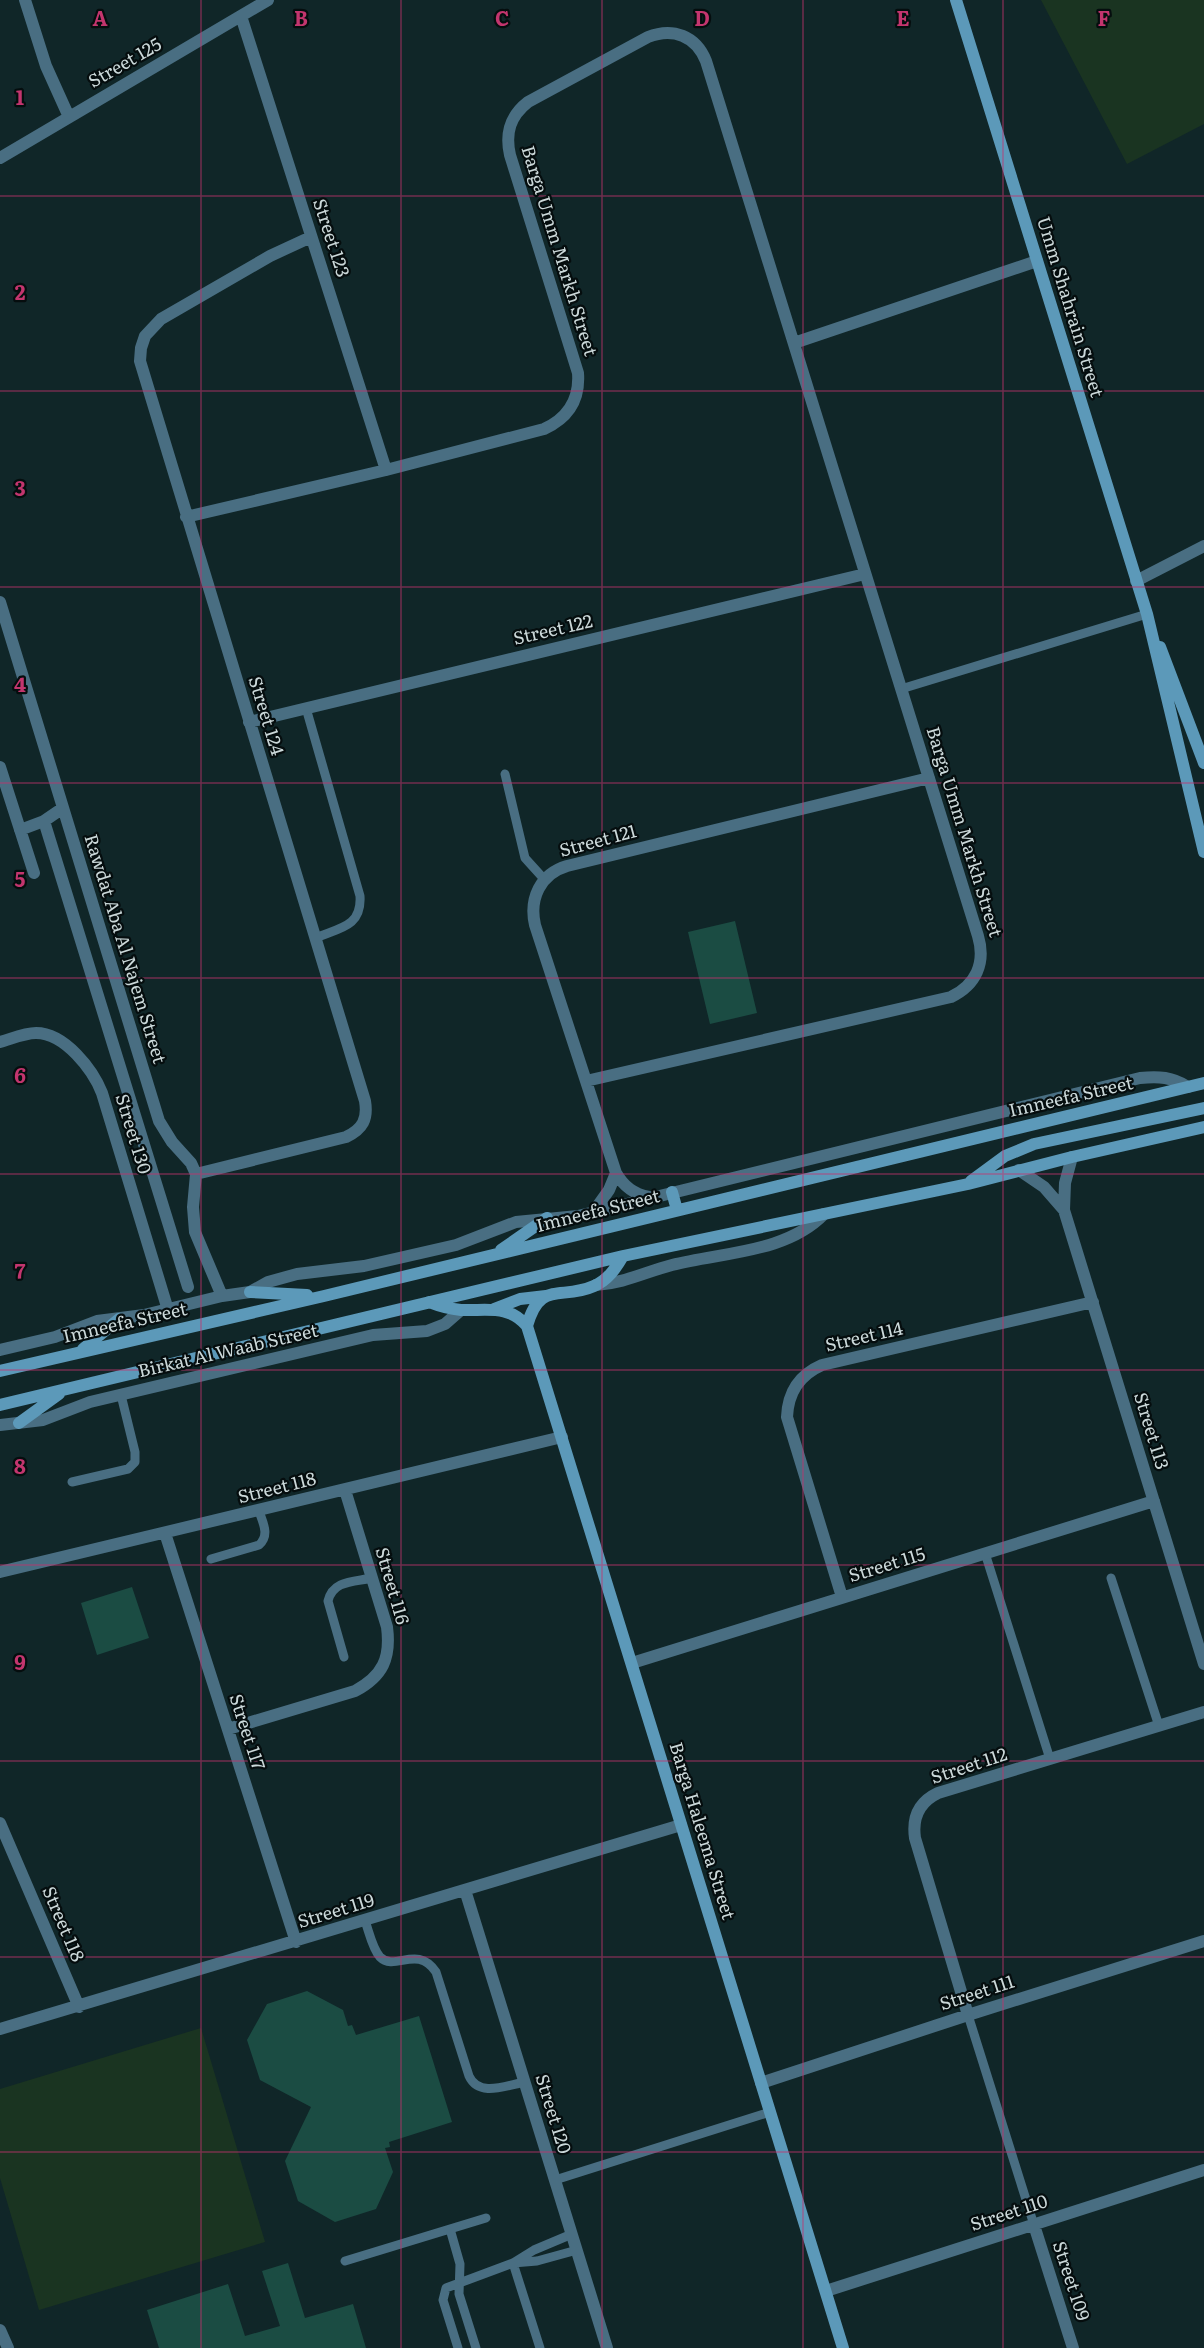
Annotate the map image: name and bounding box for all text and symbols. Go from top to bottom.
text: A [92,2,108,32]
text: B [294,2,308,32]
text: C [495,2,509,32]
text: D [694,2,710,32]
text: E [896,2,910,32]
text: F [1098,2,1111,32]
street label: Street 125 [83,30,166,94]
text: 1 [16,81,24,111]
street label: Barga Umm Markh Street [516,142,606,360]
street label: Street 123 [307,195,358,280]
street label: Umm Shahrain Street [1031,213,1112,401]
text: 2 [15,276,26,306]
text: 3 [14,472,26,502]
street label: Street 122 [510,606,595,651]
text: 4 [14,668,26,698]
street label: Street 124 [243,673,292,759]
street label: Barga Umm Markh Street [921,723,1011,941]
street label: Street 121 [556,816,639,863]
street label: Rawdat Aba Al Najem Street [79,830,174,1067]
text: 5 [15,863,26,893]
text: 6 [14,1059,26,1089]
street label: Imneefa Street [1006,1068,1136,1123]
street label: Street 130 [109,1090,159,1177]
street label: Imneefa Street [533,1181,663,1238]
text: 7 [15,1255,26,1285]
street label: Imneefa Street [60,1294,190,1349]
street label: Street 114 [822,1313,905,1358]
street label: Birkat Al Waab Street [135,1316,321,1383]
street label: Street 113 [1128,1389,1177,1473]
text: 8 [14,1450,26,1480]
street label: Street 118 [235,1464,319,1509]
street label: Street 115 [845,1539,928,1588]
street label: Street 116 [370,1544,417,1628]
text: 9 [14,1646,26,1676]
street label: Street 117 [223,1690,273,1773]
street label: Barga Haleema Street [664,1738,744,1923]
street label: Street 112 [927,1740,1010,1790]
street label: Street 118 [36,1881,92,1965]
street label: Street 119 [294,1885,377,1934]
street label: Street 111 [936,1967,1017,2016]
street label: Street 120 [530,2070,579,2157]
street label: Street 110 [966,2186,1051,2237]
street label: Street 109 [1047,2237,1098,2324]

